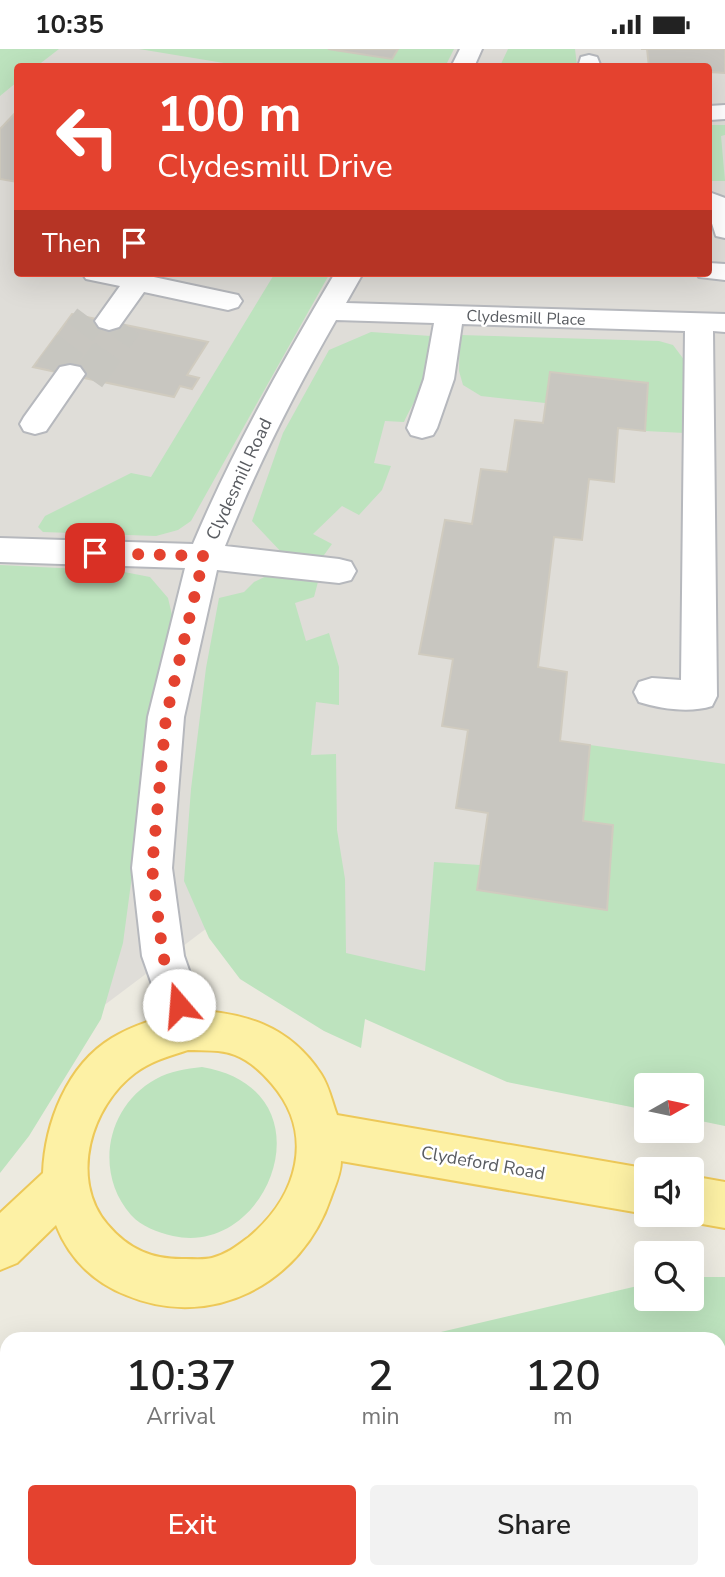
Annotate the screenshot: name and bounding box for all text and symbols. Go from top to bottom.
text: 10:35 [35,7,104,42]
text: 100 m [157,81,301,148]
icon: left [42,91,133,182]
text: Clydesmill Drive [157,145,393,188]
icon: arrive [115,224,153,262]
text: Then [42,226,101,261]
street label: Clydesmill Place [466,305,586,331]
street label: Clydesmill Road [200,414,278,544]
pin [65,523,125,583]
icon: arrive [76,534,114,572]
position arrow [142,968,216,1042]
north arrow [634,1073,704,1143]
map controls [634,1073,704,1311]
street label: Clydeford Road [419,1140,547,1186]
button: sound [634,1157,704,1227]
button: search [634,1241,704,1311]
text: 10:37 [125,1348,236,1405]
text: 2 [368,1348,393,1405]
text: 120 [525,1348,601,1405]
text: Arrival [146,1401,215,1432]
text: min [362,1401,400,1432]
text: m [553,1401,573,1432]
button: Exit [28,1485,356,1565]
button: Share [370,1485,698,1565]

